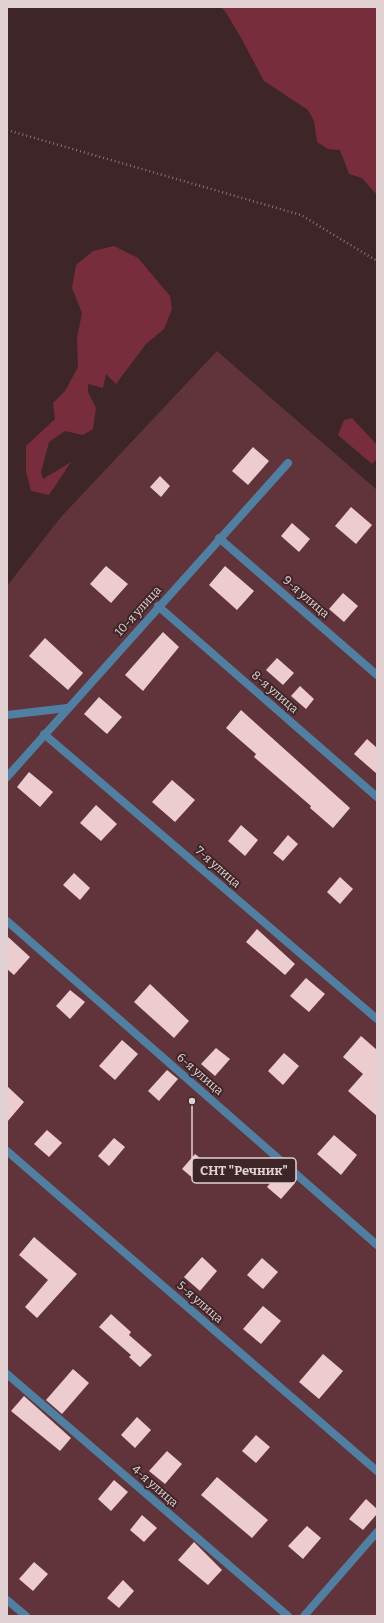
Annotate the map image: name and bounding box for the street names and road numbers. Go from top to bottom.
street label: 9-я улица [280,573,332,621]
street label: 10-я улица [112,583,164,639]
street label: 8-я улица [249,668,301,716]
street label: 7-я улица [193,844,244,891]
street label: 6-я улица [174,1050,226,1098]
street label: 5-я улица [174,1278,226,1326]
street label: 4-я улица [129,1462,181,1510]

